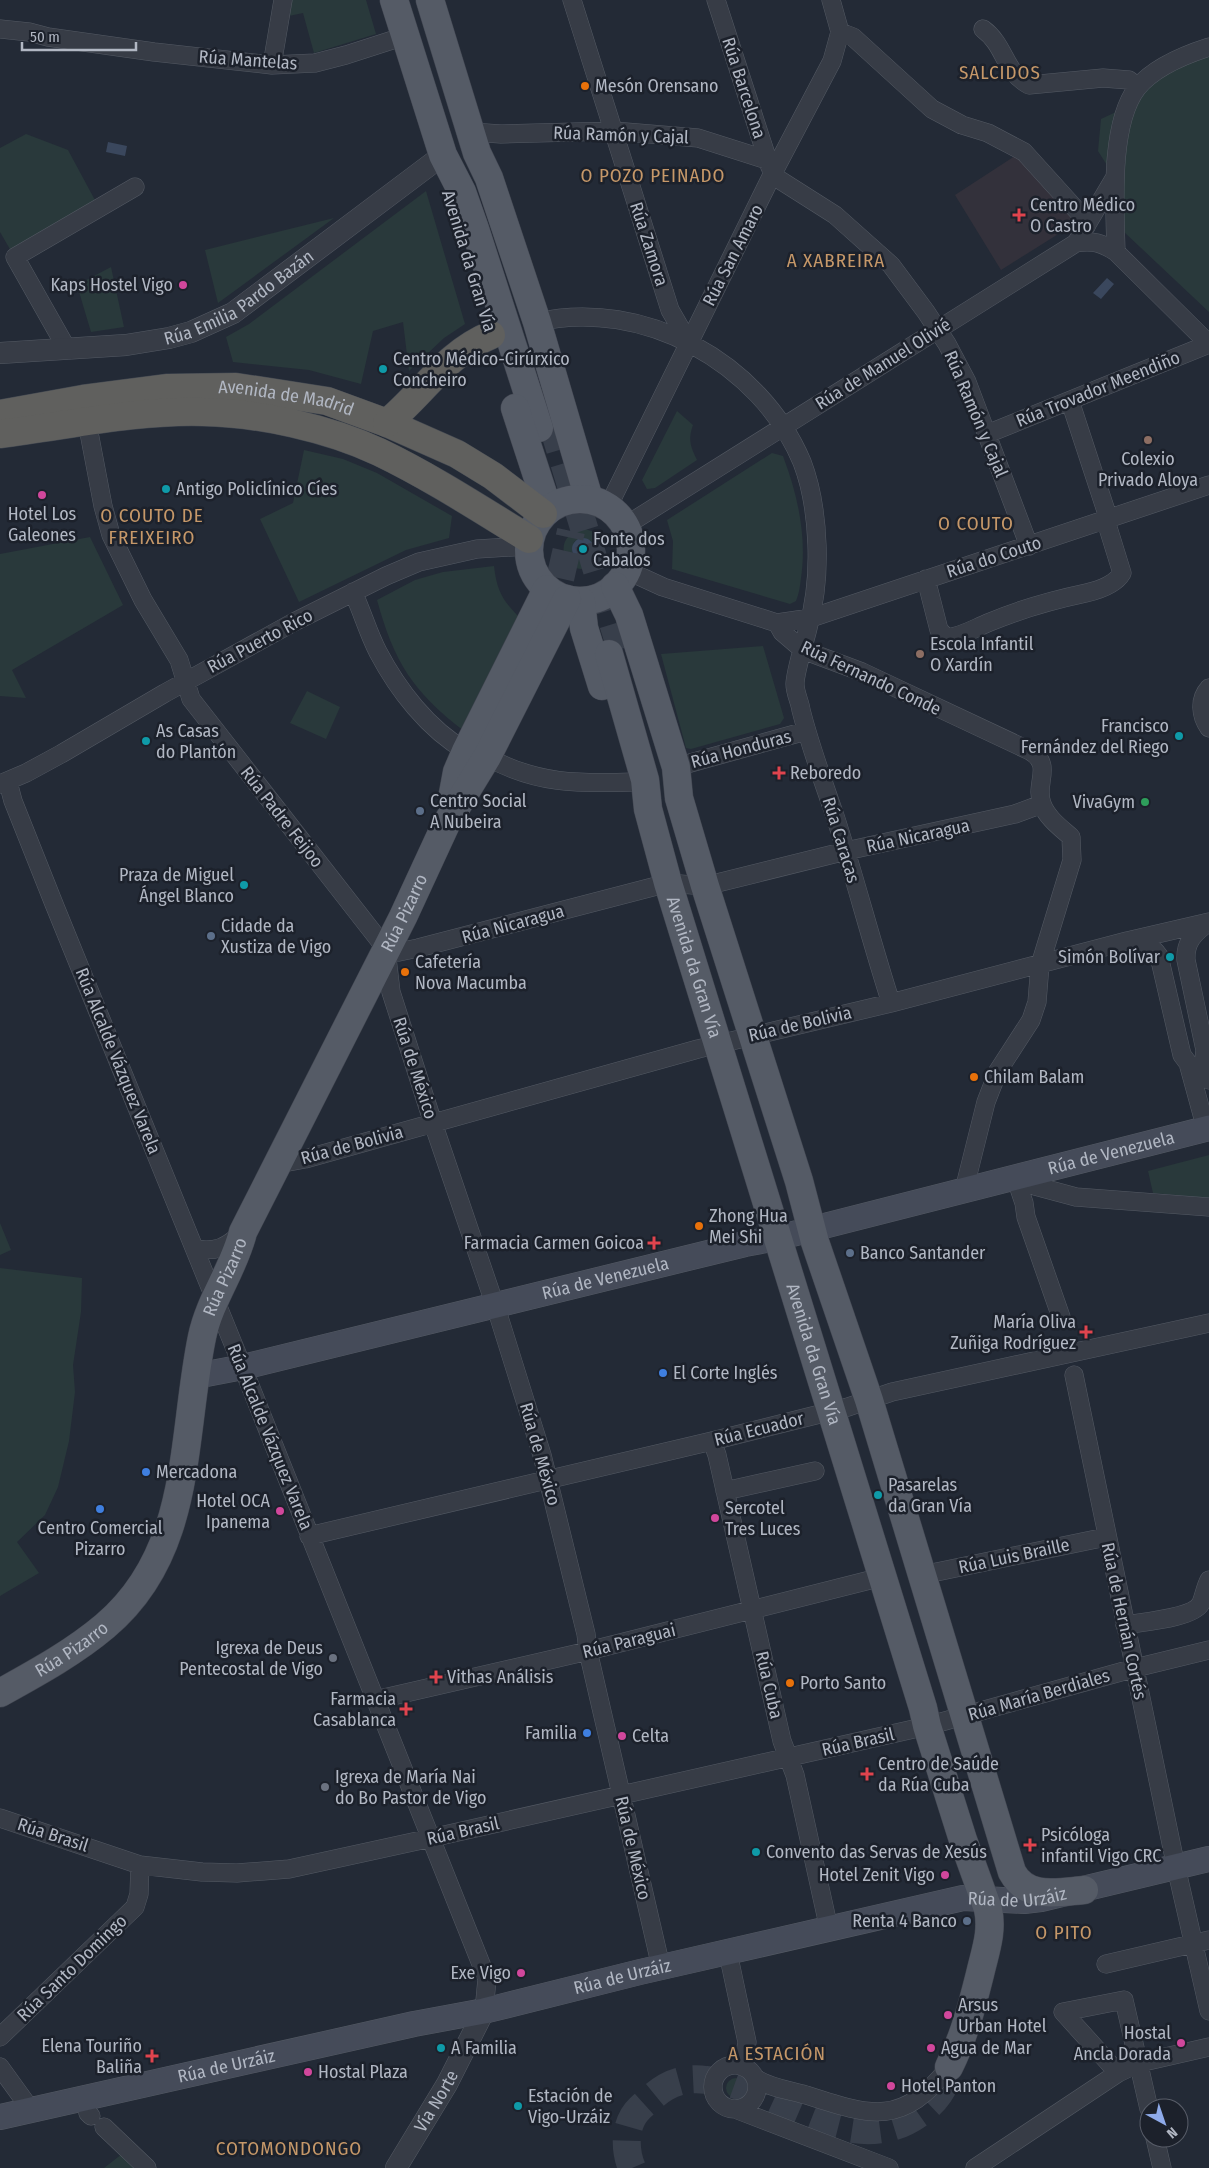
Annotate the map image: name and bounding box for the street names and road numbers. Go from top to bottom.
street label: Rúa Barcelona [717,34,771,142]
street label: Rúa Mantelas [198,46,298,74]
street label: Rúa Ramón y Cajal [553,122,689,148]
street label: Avenida da Gran Vía [437,187,501,335]
street label: Rúa Zamora [625,199,673,289]
street label: Rúa San Amaro [698,200,768,310]
street label: Rúa Emilia Pardo Bazán [162,245,318,350]
street label: Rúa de Manuel Olivié [811,313,955,415]
street label: Rúa Trovador Meendiño [1013,346,1183,432]
street label: Rúa Ramón y Cajal [939,347,1013,481]
street label: Avenida de Madrid [218,376,357,421]
street label: Rúa do Couto [944,531,1044,583]
street label: Rúa Puerto Rico [203,604,317,678]
street label: Rúa Fernando Conde [797,636,945,720]
street label: Rúa Honduras [688,725,794,773]
street label: Rúa Padre Feijoo [236,762,328,872]
street label: Rúa Caracas [818,794,865,886]
street label: Rúa Nicaragua [864,814,972,858]
street label: Rúa Pizarro [376,871,432,955]
street label: Avenida da Gran Vía [662,894,726,1041]
street label: Rúa Nicaragua [459,900,567,948]
street label: Rúa Alcalde Vázquez Varela [71,965,166,1157]
street label: Rúa de Bolivia [746,1001,854,1047]
street label: Rúa de México [388,1014,442,1122]
street label: Rúa de Bolivia [298,1121,406,1169]
street label: Rúa de Venezuela [1045,1126,1177,1180]
street label: Rúa Pizarro [198,1235,252,1319]
street label: Rúa de Venezuela [540,1252,671,1304]
street label: Avenida da Gran Vía [781,1281,846,1428]
street label: Rúa Alcalde Vázquez Varela [223,1341,318,1533]
street label: Rúa de México [515,1400,565,1508]
street label: Rúa Ecuador [712,1407,807,1451]
street label: Rúa Luis Braille [956,1533,1072,1579]
street label: Rúa de Hernán Cortés [1097,1541,1151,1702]
street label: Rúa Pizarro [31,1617,113,1682]
street label: Rúa Paraguai [580,1619,678,1663]
street label: Rúa Cuba [751,1649,787,1721]
street label: Rúa María Berdiales [966,1664,1113,1726]
street label: Rúa Brasil [820,1723,897,1761]
street label: Rúa de México [610,1794,656,1902]
street label: Rúa Brasil [425,1812,502,1850]
street label: Rúa Brasil [15,1813,92,1857]
street label: Rúa de Urzáiz [967,1882,1069,1912]
street label: Rúa Santo Domingo [12,1910,132,2026]
street label: Rúa de Urzáiz [571,1954,673,1999]
street label: Rúa de Urzáiz [176,2045,277,2088]
street label: Vía Norte [409,2067,463,2136]

